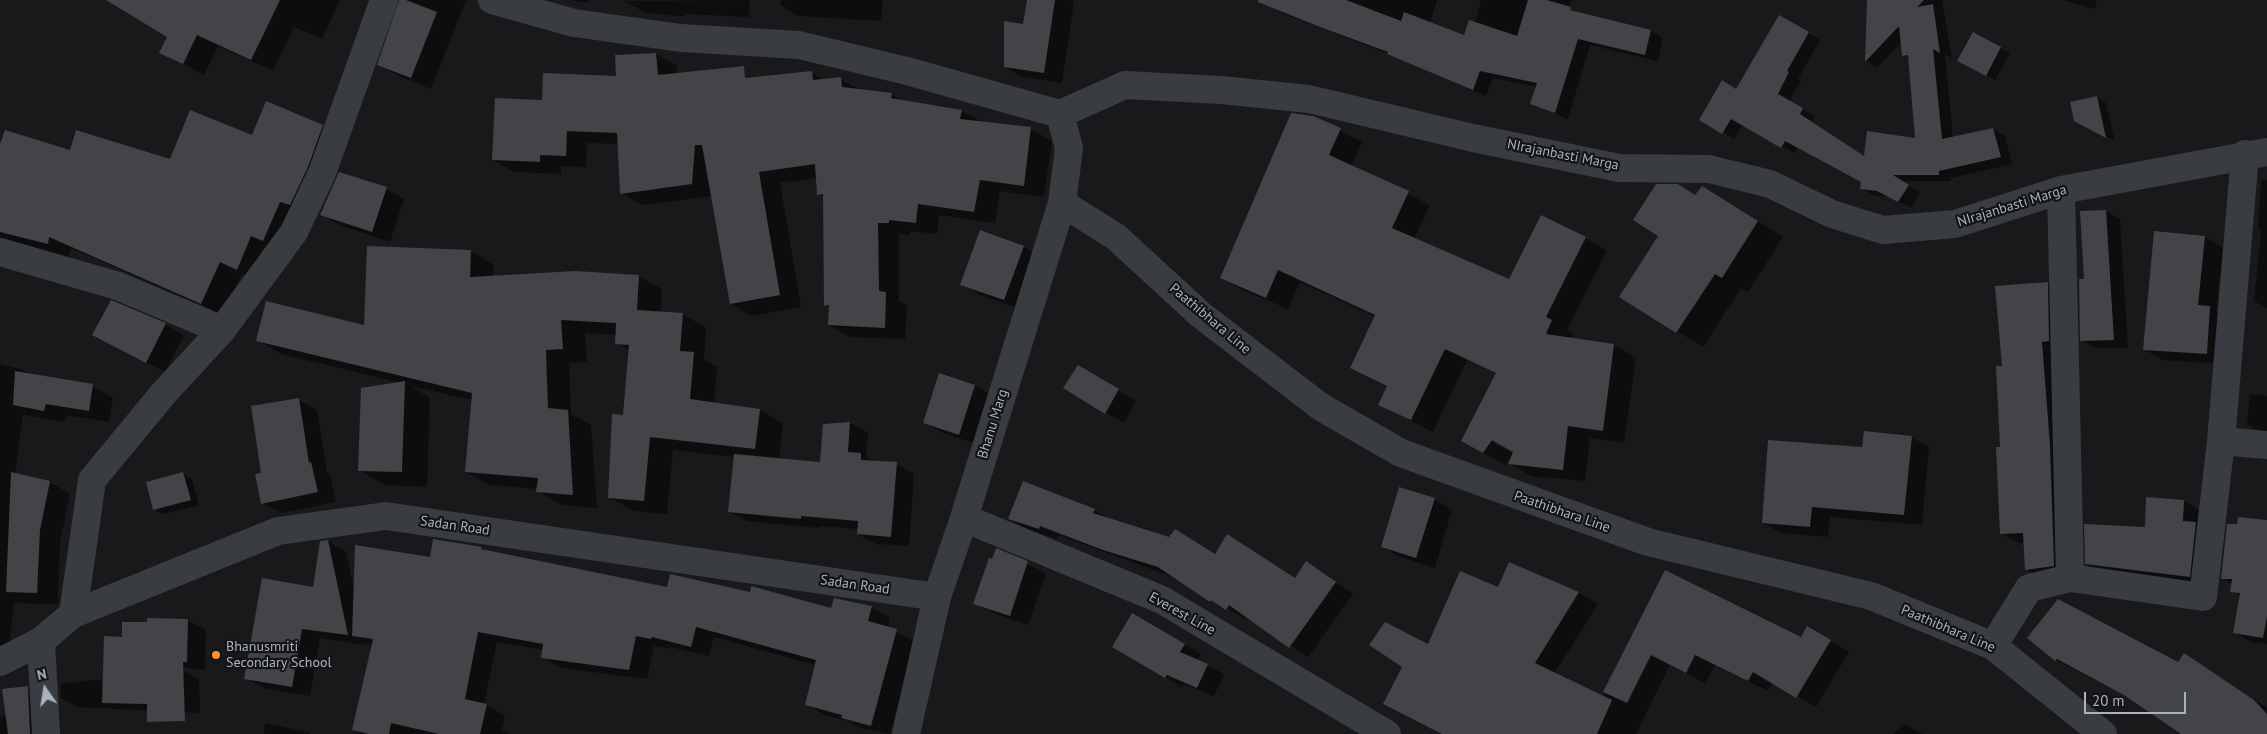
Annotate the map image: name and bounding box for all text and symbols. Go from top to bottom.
street label: NIrajanbasti Marga [1506,136,1620,174]
street label: NIrajanbasti Marga [1955,181,2069,231]
street label: Paathibhara Line [1166,280,1254,358]
street label: Bhanu Marg [974,387,1012,461]
street label: Paathibhara Line [1512,488,1612,536]
street label: Sadan Road [419,513,491,539]
street label: Sadan Road [819,572,891,598]
street label: Everest Line [1146,589,1218,639]
street label: Paathibhara Line [1898,602,1998,656]
place label: Bhanusmriti Secondary School [226,639,332,672]
marker: Bhanusmriti Secondary School [210,649,222,661]
north arrow [20,664,70,714]
text: N [35,665,48,684]
scale bar [2087,682,2190,714]
text: 20 m [2092,691,2125,710]

